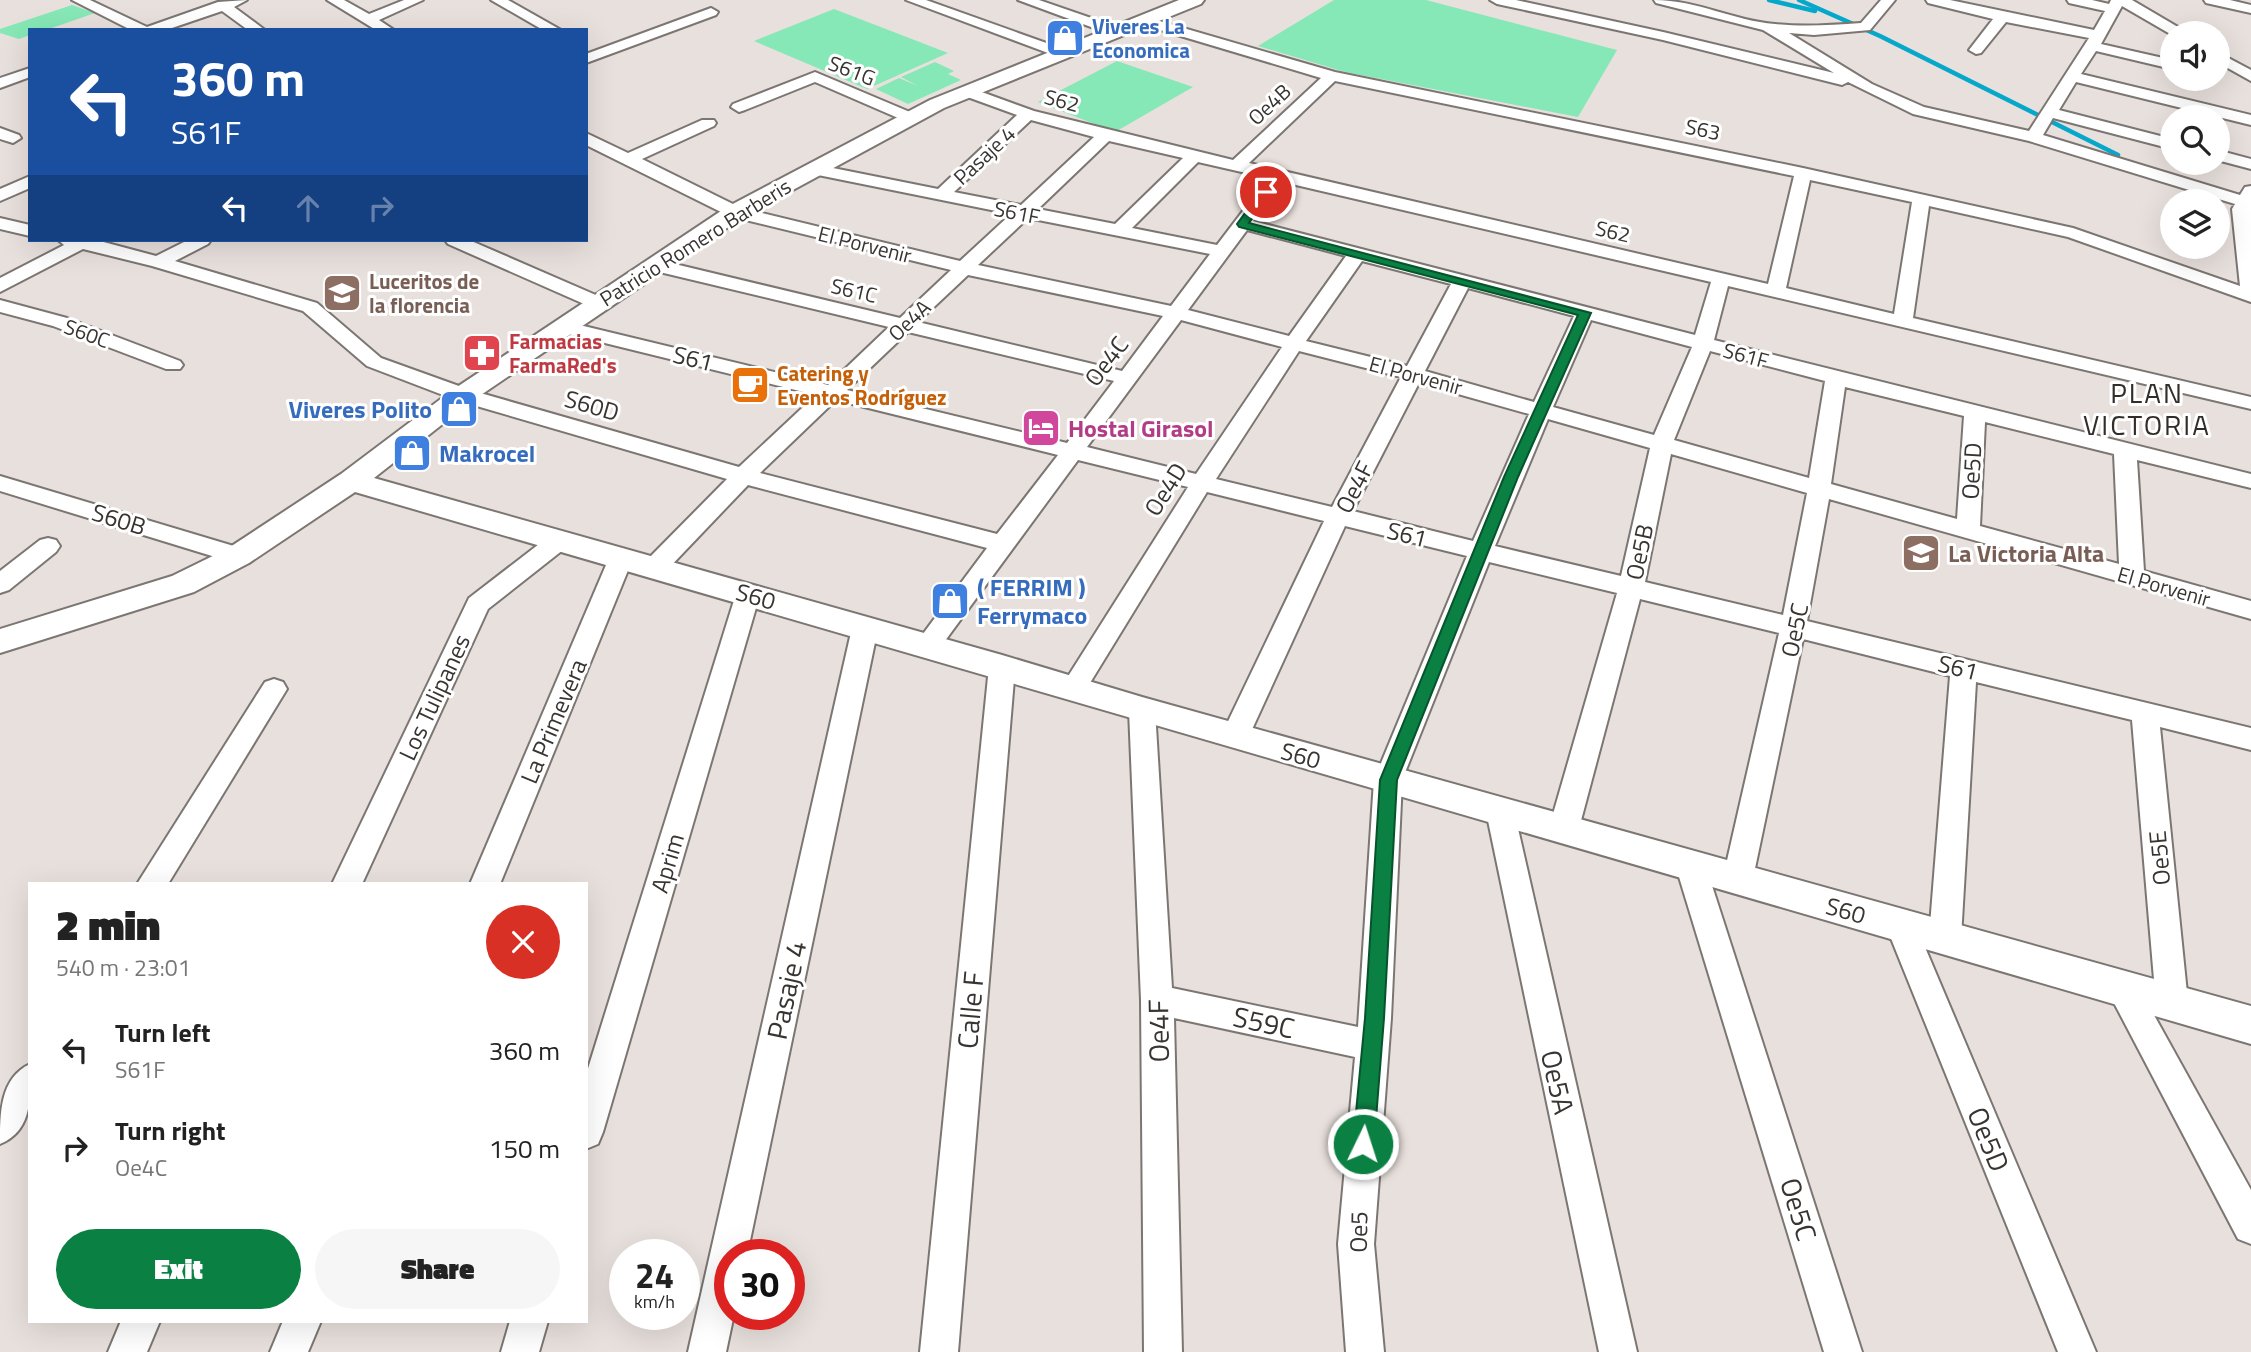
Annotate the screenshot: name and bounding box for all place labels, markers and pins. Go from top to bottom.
place label: Viveres La Economica [1092,10,1190,66]
shop icon: Viveres La Economica [1044,17,1086,59]
pin [1236,162,1296,222]
place label: Luceritos de la florencia [369,265,479,321]
school or university icon: Luceritos de la florencia [321,272,363,314]
place label: Farmacias FarmaRed's [509,325,617,381]
pharmacy icon: Farmacias FarmaRed's [461,332,503,374]
place label: Catering y Eventos Rodríguez [777,357,946,413]
cafe icon: Catering y Eventos Rodríguez [729,364,771,406]
shop icon: Viveres Polito [438,388,480,430]
place label: Viveres Polito [288,391,432,427]
hotel icon: Hostal Girasol [1020,407,1062,449]
place label: Hostal Girasol [1068,410,1214,446]
shop icon: Makrocel [391,432,433,474]
place label: Makrocel [439,435,535,471]
school or university icon: La Victoria Alta [1900,532,1942,574]
place label: La Victoria Alta [1948,535,2104,571]
place label: ( FERRIM ) Ferrymaco [977,569,1087,633]
shop icon: ( FERRIM ) Ferrymaco [929,580,971,622]

